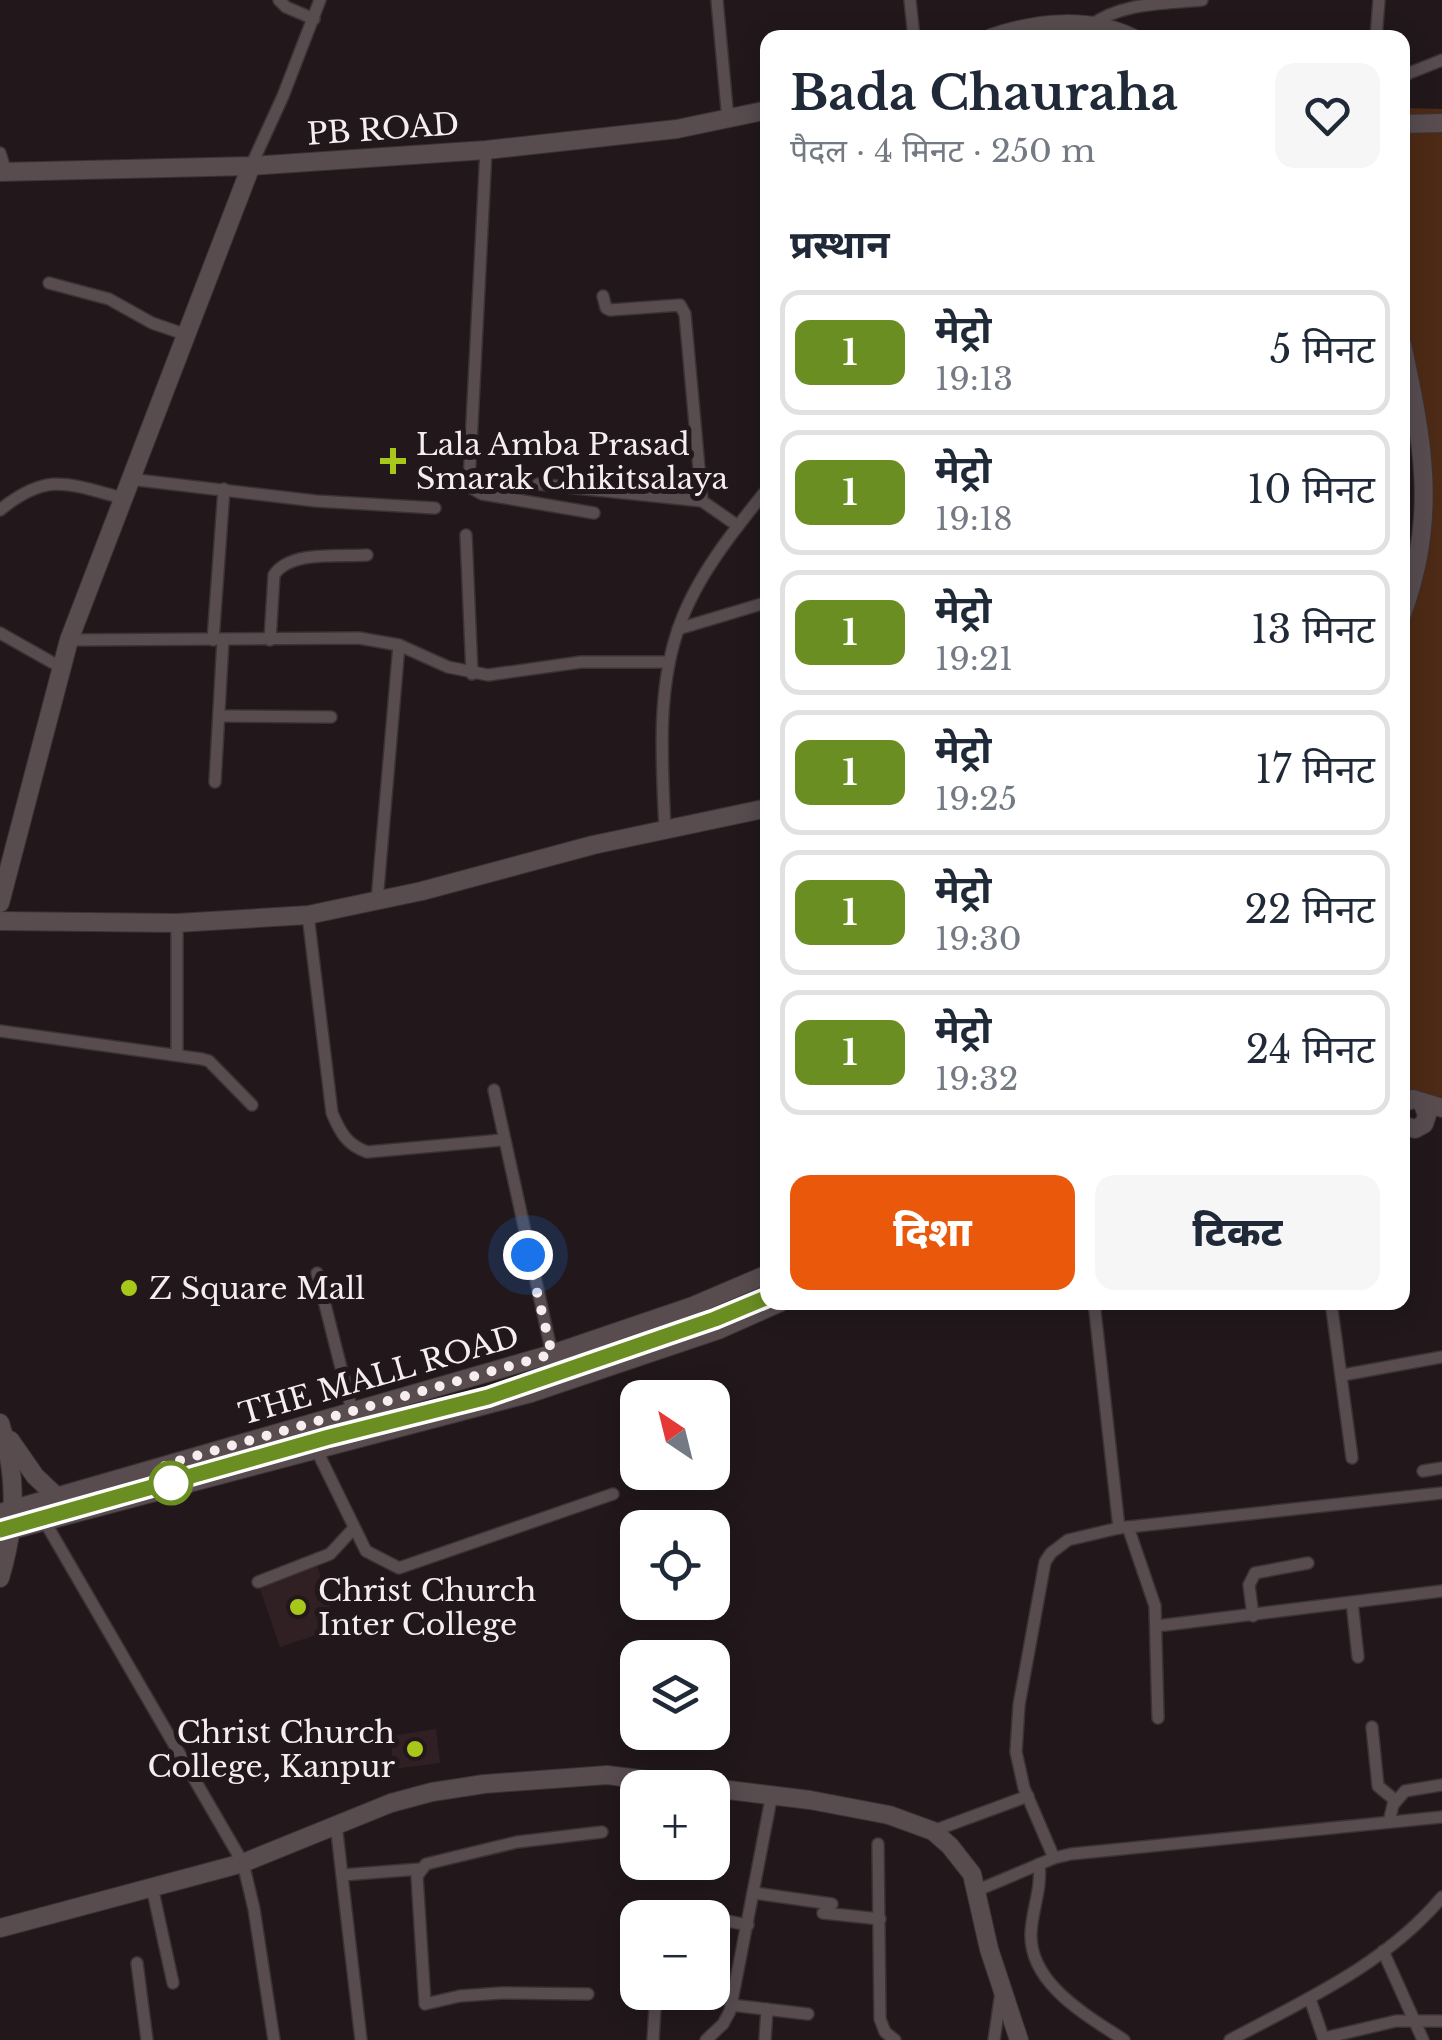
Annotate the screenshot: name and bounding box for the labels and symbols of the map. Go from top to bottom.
street label: PB ROAD [306,105,460,153]
place label: Lala Amba Prasad Smarak Chikitsalaya [416,426,729,497]
marker: Lala Amba Prasad Smarak Chikitsalaya [380,448,406,474]
your location [503,1230,553,1280]
place label: Z Square Mall [149,1270,365,1307]
marker: Z Square Mall [118,1277,140,1299]
street label: THE MALL ROAD [235,1317,523,1433]
north arrow [620,1380,730,1490]
unlabelled marker [150,1462,192,1504]
place label: Christ Church Inter College [318,1572,536,1643]
marker: Christ Church Inter College [287,1596,309,1618]
place label: Christ Church College, Kanpur [147,1714,396,1785]
marker: Christ Church College, Kanpur [404,1738,426,1760]

